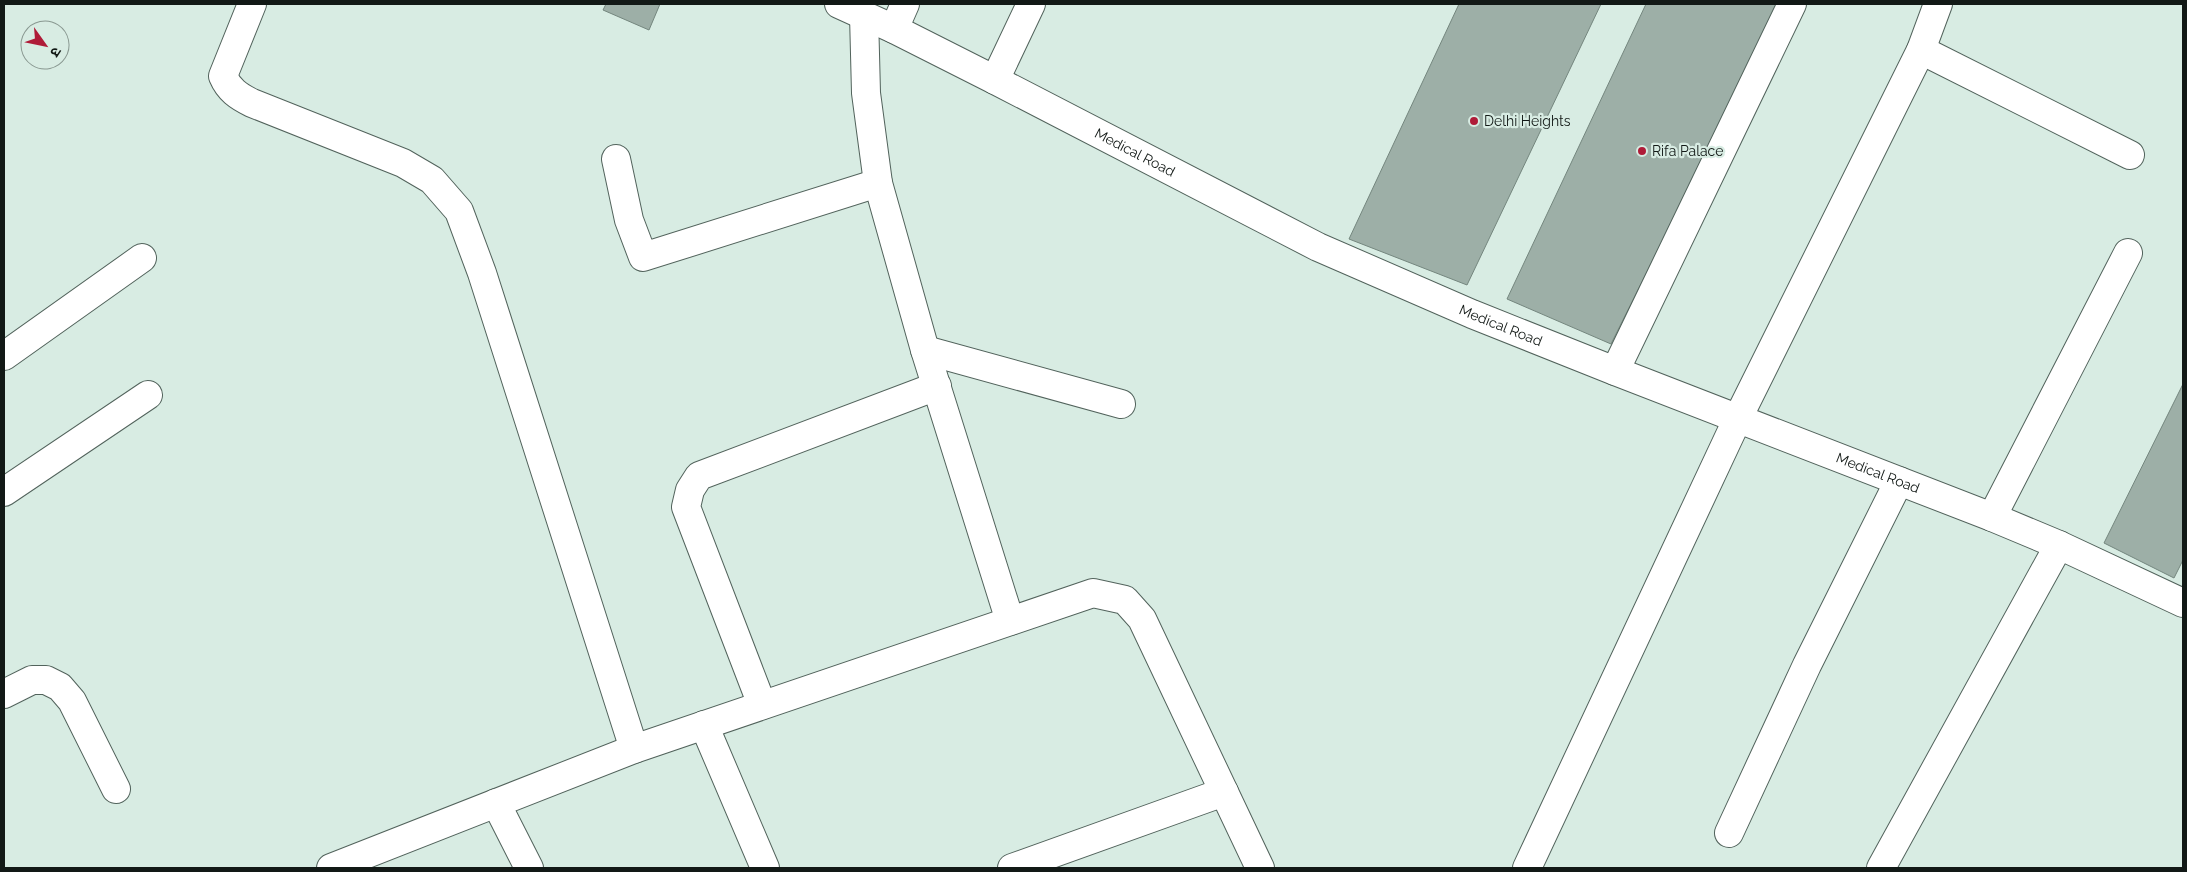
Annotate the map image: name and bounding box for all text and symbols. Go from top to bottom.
north arrow [20,20,70,70]
text: उ [47,44,65,61]
place label: Delhi Heights [1484,113,1571,129]
marker: Delhi Heights [1468,115,1480,127]
street label: Medical Road [1092,125,1178,180]
place label: Rifa Palace [1652,143,1723,159]
marker: Rifa Palace [1636,145,1648,157]
street label: Medical Road [1457,301,1545,349]
street label: Medical Road [1834,449,1922,496]

